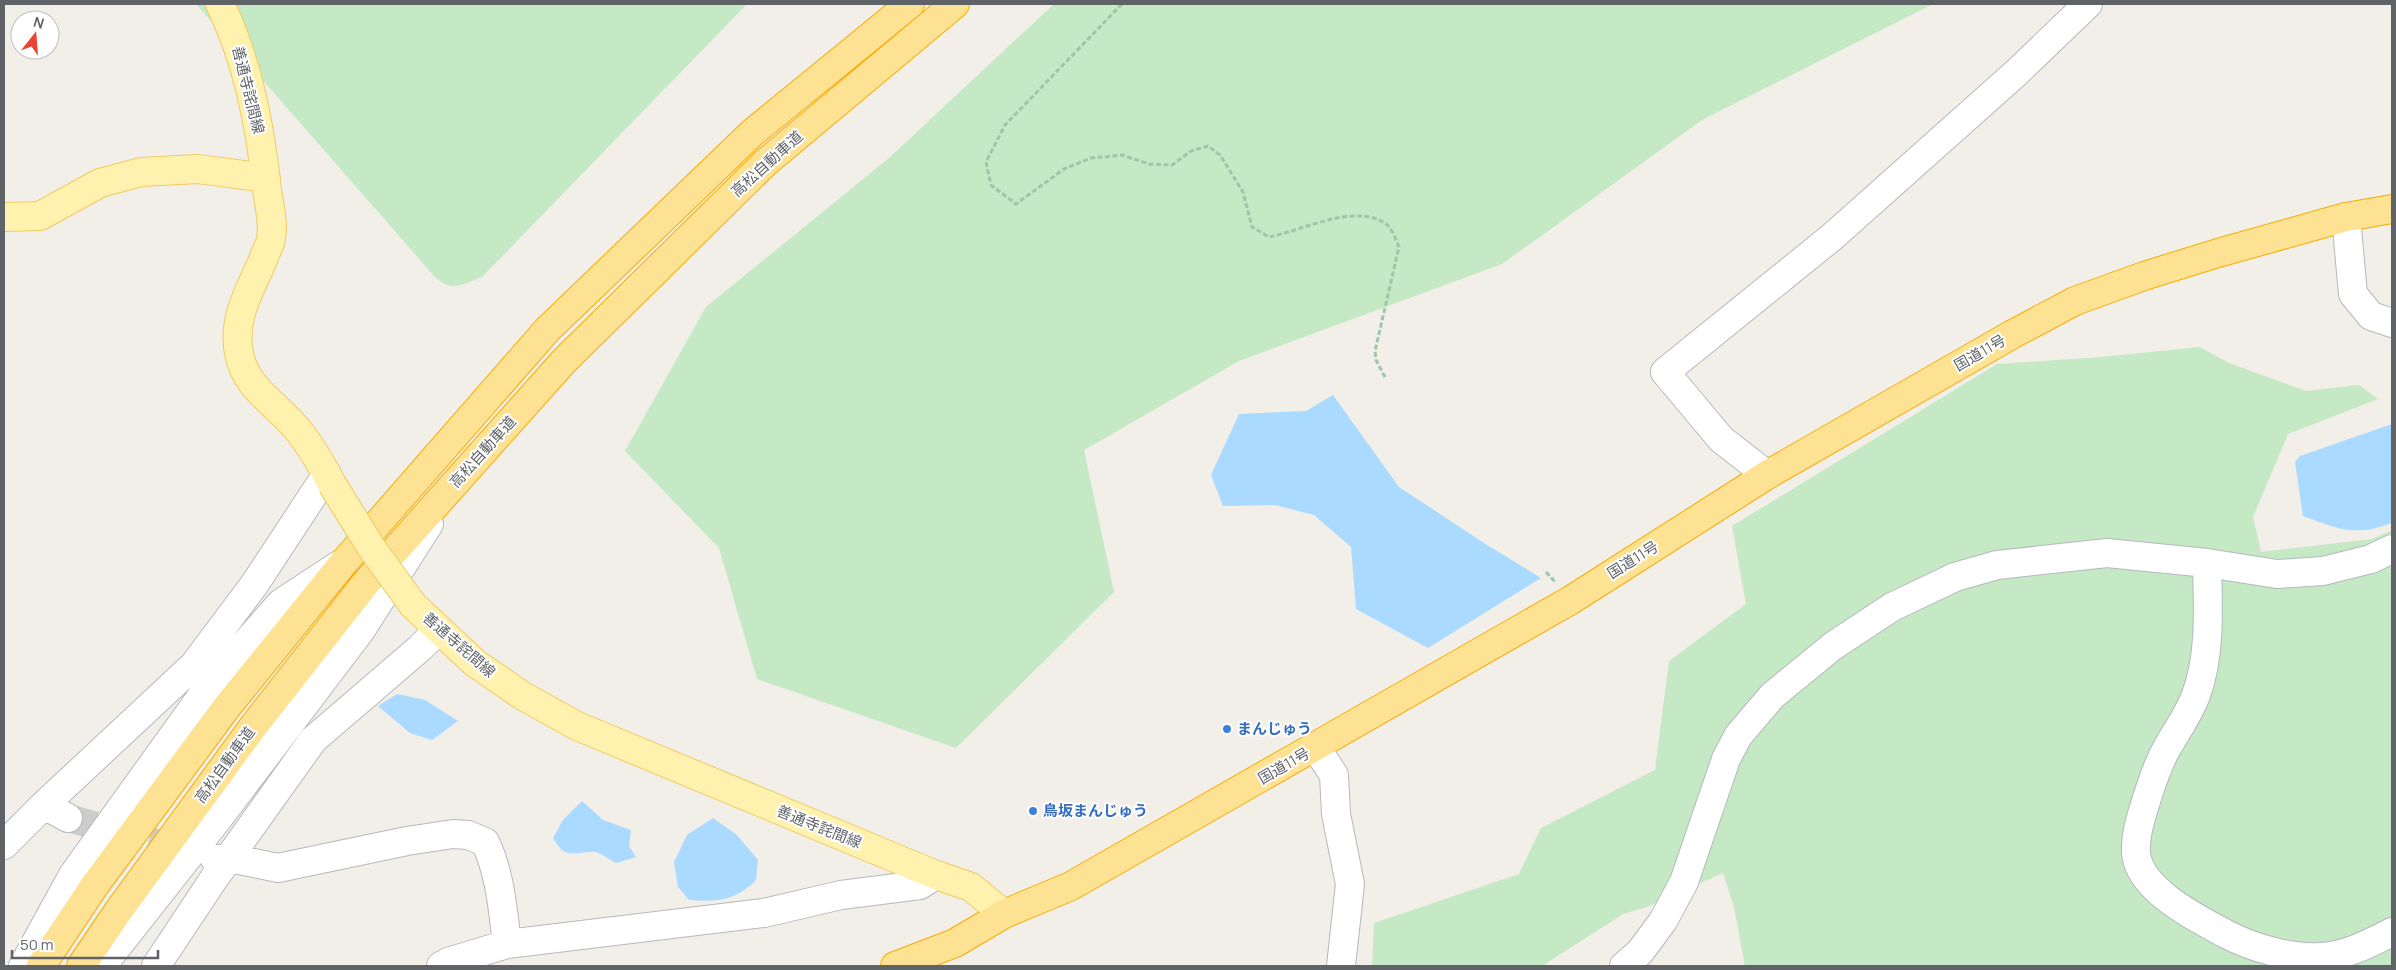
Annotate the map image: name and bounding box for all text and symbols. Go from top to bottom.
north arrow [10,10,60,60]
text: N [31,12,47,33]
street label: 善通寺詫間線 [227,44,270,136]
street label: 高松自動車道 [726,126,807,202]
street label: 国道11号 [1950,329,2010,376]
street label: 高松自動車道 [445,411,521,492]
street label: 国道11号 [1603,536,1662,584]
street label: 善通寺詫間線 [418,607,500,682]
place label: まんじゅう [1237,718,1312,739]
street label: 高松自動車道 [190,722,260,807]
marker: まんじゅう [1221,723,1233,735]
street label: 国道11号 [1254,742,1314,789]
street label: 善通寺詫間線 [774,800,865,853]
place label: 鳥坂まんじゅう [1043,800,1148,821]
marker: 鳥坂まんじゅう [1027,805,1039,817]
scale bar [12,928,159,960]
text: 50 m [20,934,54,955]

